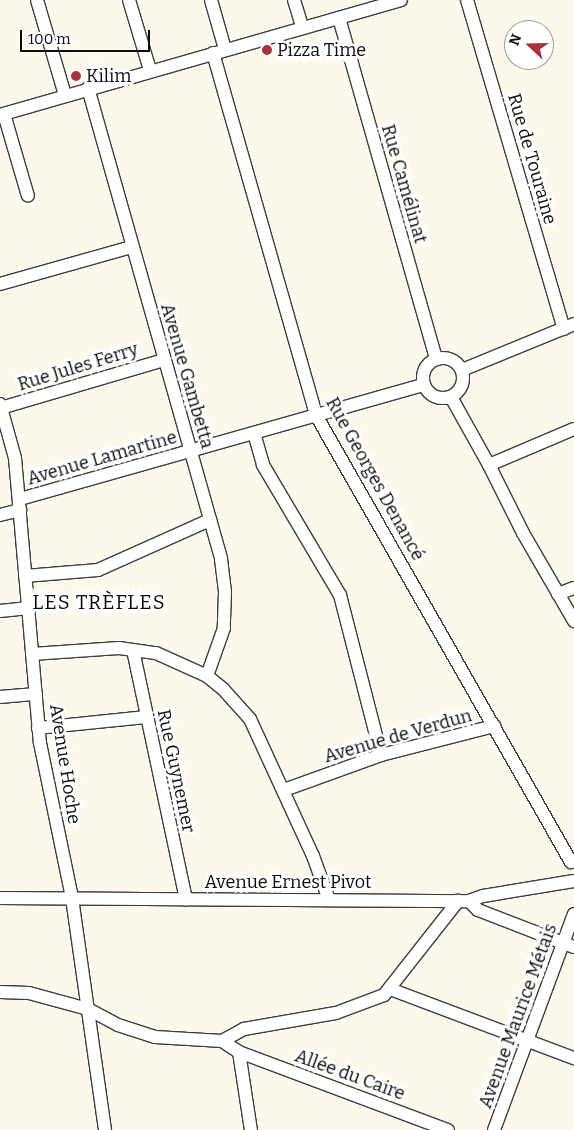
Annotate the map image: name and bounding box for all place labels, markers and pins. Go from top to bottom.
place label: Pizza Time [277,39,366,61]
marker: Pizza Time [261,44,273,56]
place label: Kilim [86,65,132,87]
marker: Kilim [70,70,82,82]

